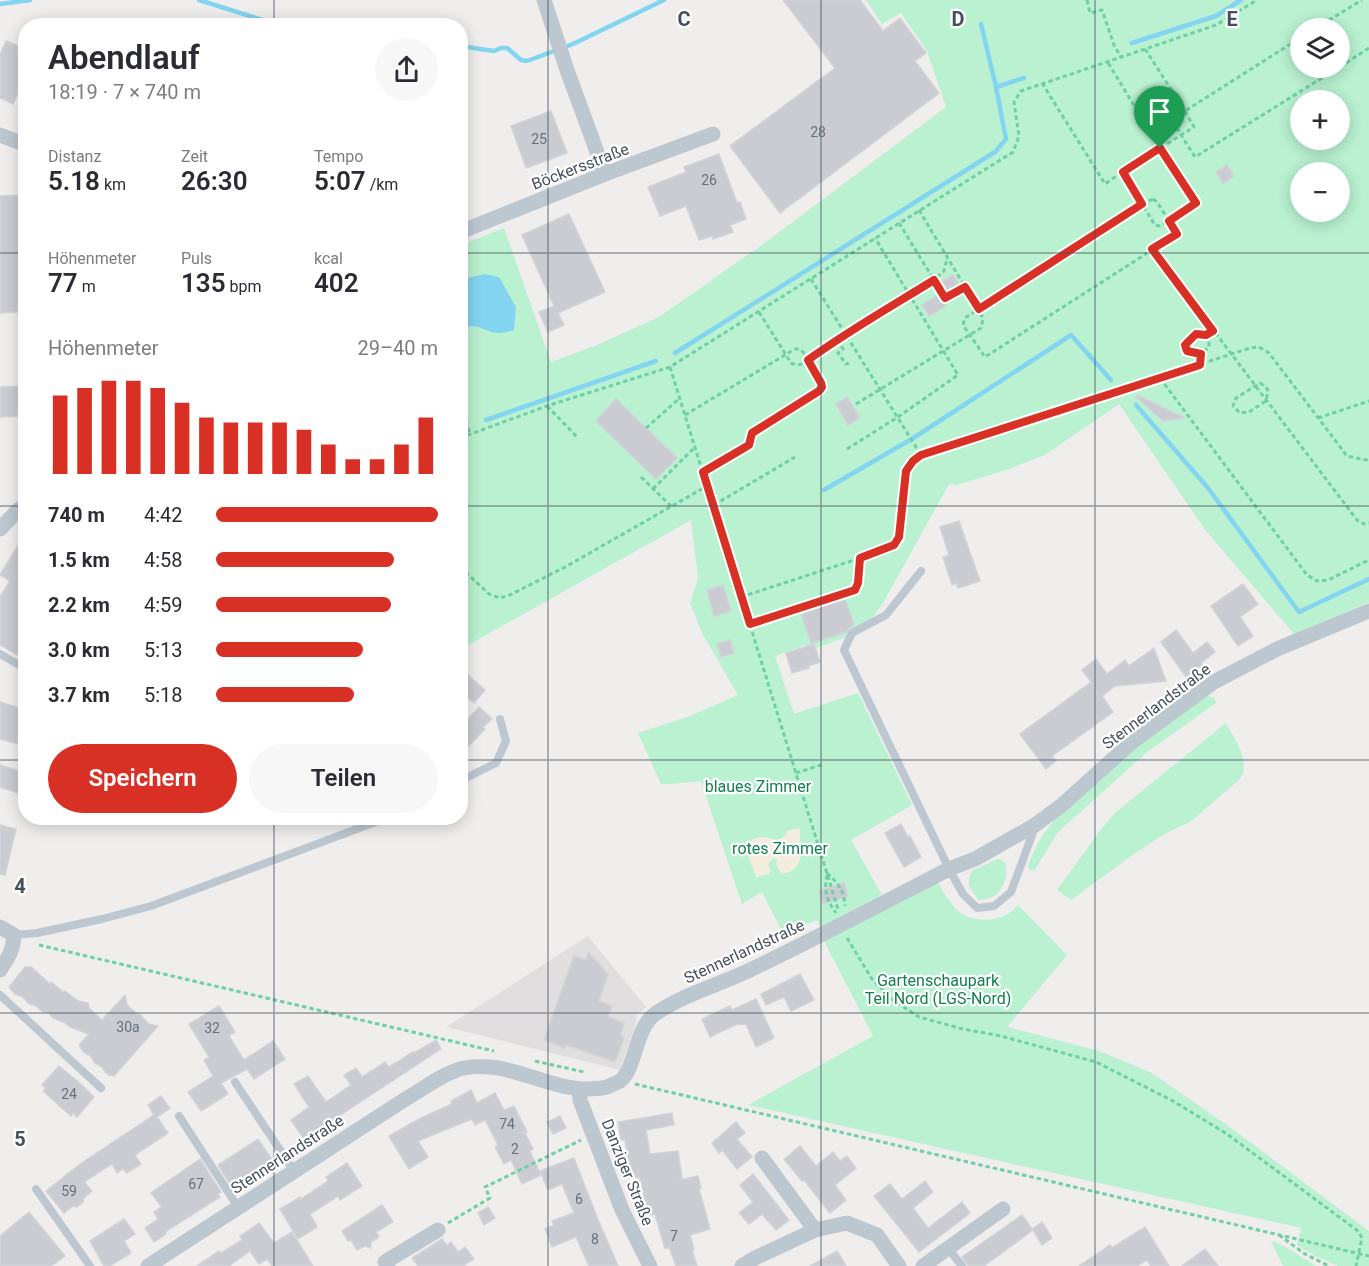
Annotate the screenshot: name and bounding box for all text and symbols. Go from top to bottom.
text: C [677,7,691,31]
text: D [952,7,965,31]
text: E [1226,7,1238,31]
map controls [1290,18,1350,222]
button: layers [1290,18,1350,78]
text: Abendlauf [48,38,200,77]
button: share [375,38,438,101]
text: 18:19 · 7 × 740 m [48,80,201,104]
pin [1134,86,1185,148]
button: + [1290,90,1350,150]
icon: arrive [1143,95,1176,128]
house number: 28 [810,124,826,140]
house number: 25 [531,131,547,147]
street label: Böckersstraße [529,139,632,194]
text: Distanz [48,147,101,166]
text: Zeit [181,147,208,166]
text: Tempo [314,147,363,166]
button: − [1290,162,1350,222]
text: 5.18 [48,166,100,196]
text: 26:30 [181,166,248,196]
text: 5:07 [314,166,366,196]
house number: 26 [701,172,717,188]
text: km [100,175,126,194]
text: /km [366,175,398,194]
text: Höhenmeter [48,249,136,268]
text: Puls [181,249,212,268]
text: kcal [314,249,343,268]
text: 77 [48,268,78,298]
text: 135 [181,268,226,298]
text: 402 [314,268,359,298]
text: m [78,277,96,296]
text: bpm [226,277,262,296]
text: Höhenmeter [48,336,158,360]
text: 29–40 m [357,336,438,360]
text: 740 m [48,503,105,527]
text: 4:42 [144,503,183,527]
text: 1.5 km [48,548,110,572]
text: 4:58 [144,548,183,572]
text: 2.2 km [48,593,110,617]
text: 4:59 [144,593,183,617]
text: 3.0 km [48,638,110,662]
text: 5:13 [144,638,183,662]
street label: Stennerlandstraße [1098,660,1214,753]
text: 3.7 km [48,683,110,707]
text: 5:18 [144,683,183,707]
button: Speichern [48,744,237,813]
button: Teilen [249,744,438,813]
park label: blaues Zimmer [705,777,812,796]
park label: rotes Zimmer [732,839,828,858]
text: 4 [14,874,26,898]
street label: Stennerlandstraße [681,915,807,988]
park label: Gartenschaupark Teil Nord (LGS-Nord) [865,971,1011,1008]
house number: 30a [116,1019,140,1035]
house number: 32 [204,1020,220,1036]
house number: 24 [61,1086,77,1102]
street label: Stennerlandstraße [227,1111,347,1198]
house number: 74 [499,1116,515,1132]
street label: Danziger Straße [598,1116,658,1228]
text: 5 [14,1127,26,1151]
house number: 2 [511,1141,519,1157]
house number: 67 [188,1176,204,1192]
house number: 59 [61,1183,77,1199]
house number: 6 [575,1191,583,1207]
house number: 7 [670,1228,678,1244]
house number: 8 [591,1231,599,1247]

